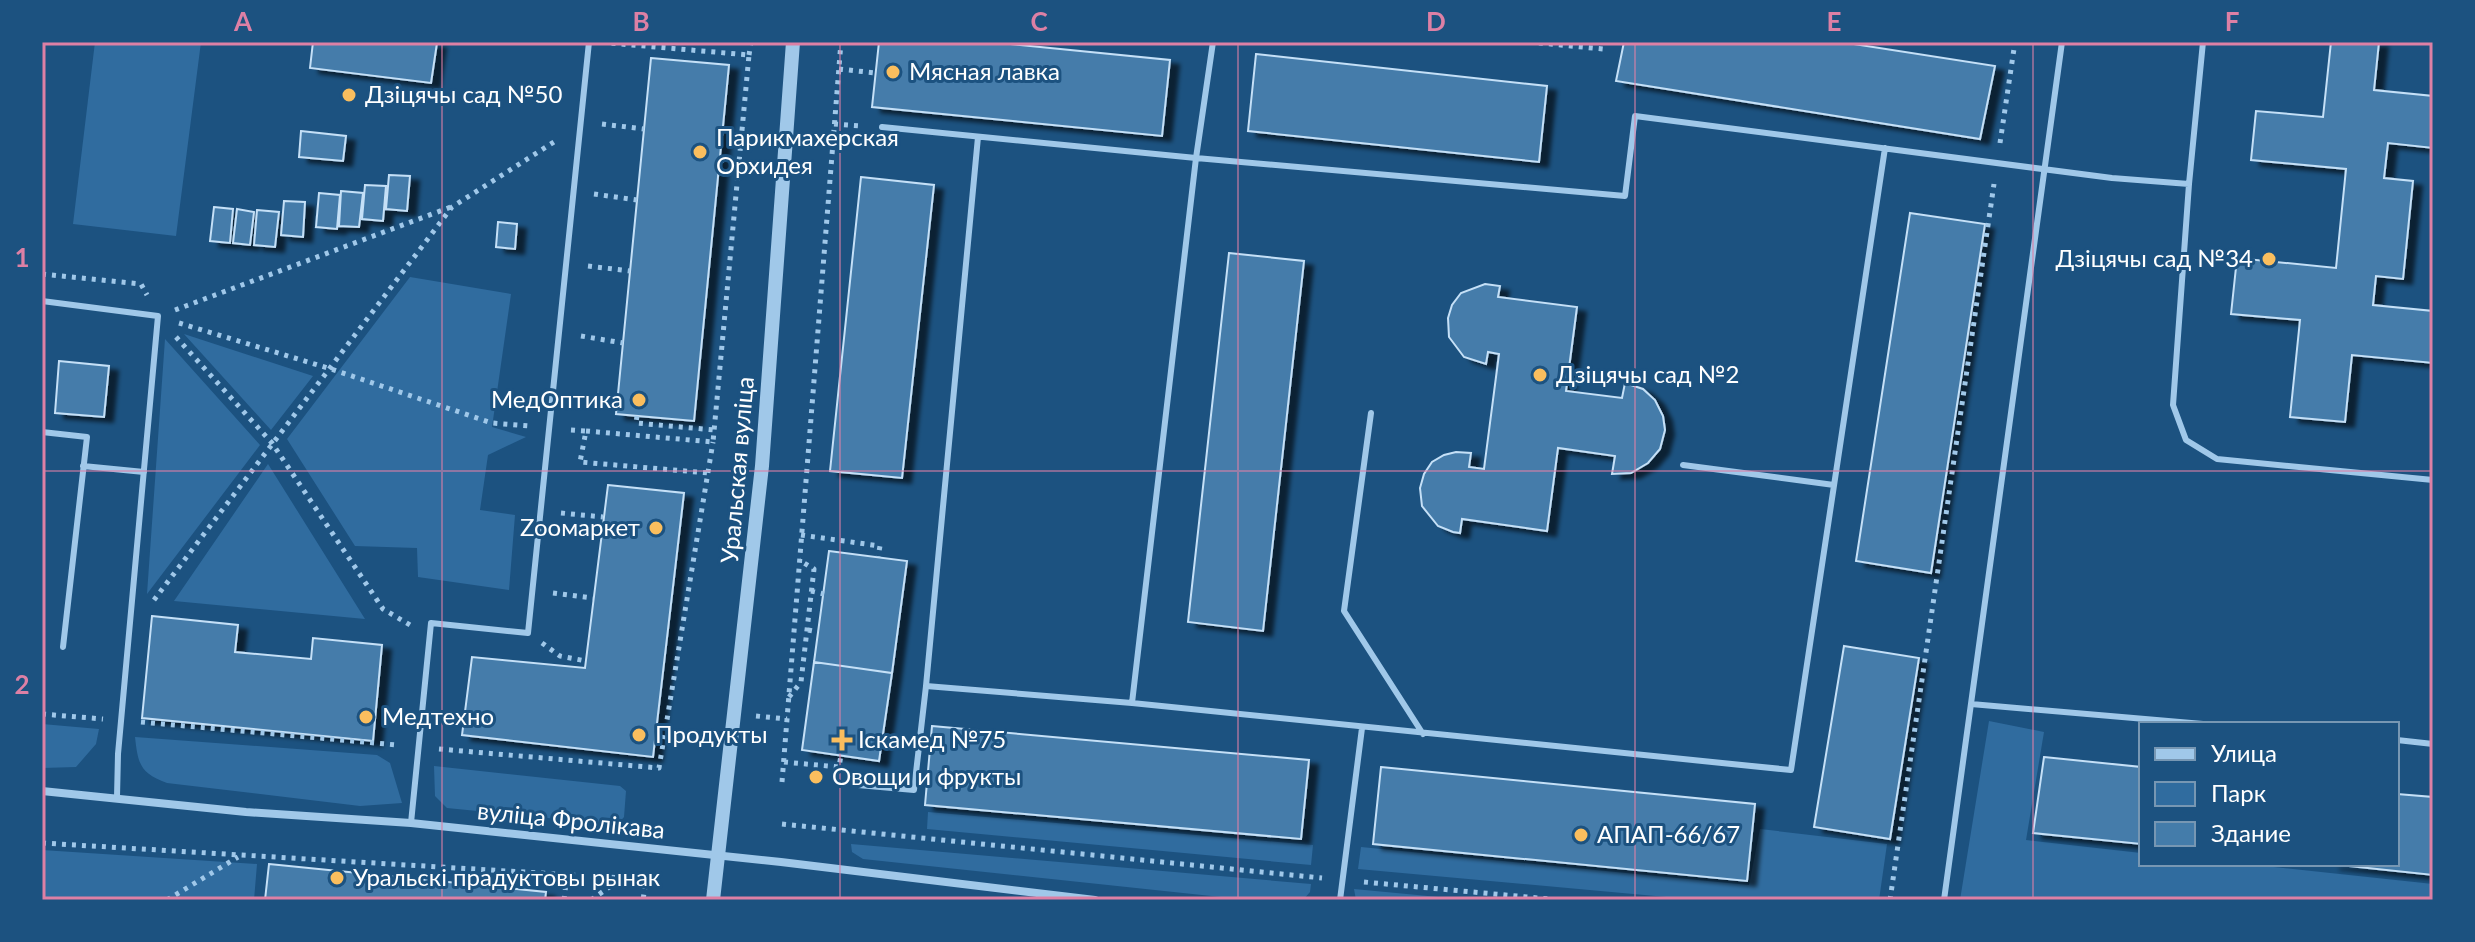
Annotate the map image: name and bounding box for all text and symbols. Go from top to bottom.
text: A [233,5,253,37]
text: B [632,5,650,37]
text: C [1030,5,1048,37]
text: D [1426,5,1446,37]
text: E [1827,5,1841,37]
text: F [2225,5,2239,37]
place label: Мясная лавка [909,56,1060,85]
marker: Мясная лавка [884,63,902,81]
place label: Дзіцячы сад №50 [365,79,563,108]
marker: Дзіцячы сад №50 [340,86,358,104]
place label: Парикмахерская Орхидея [716,122,899,179]
marker: Парикмахерская Орхидея [691,143,709,161]
text: 1 [14,241,30,273]
place label: Дзіцячы сад №34 [2056,243,2253,272]
marker: Дзіцячы сад №34 [2260,250,2278,268]
place label: Дзіцячы сад №2 [1556,359,1740,388]
marker: Дзіцячы сад №2 [1531,366,1549,384]
street label: Уральская вуліца [714,375,759,564]
place label: МедОптика [491,384,623,413]
marker: МедОптика [630,391,648,409]
place label: Zooмаркет [520,512,640,541]
marker: Zooмаркет [647,519,665,537]
text: 2 [14,668,30,700]
place label: Медтехно [382,701,494,730]
marker: Медтехно [357,708,375,726]
place label: Продукты [655,719,768,748]
legend [2139,722,2399,866]
place label: Іскамед №75 [858,724,1006,753]
marker: Продукты [630,726,648,744]
marker: Іскамед №75 [833,731,851,749]
text: Улица [2211,738,2277,767]
place label: Овощи и фрукты [832,761,1021,790]
marker: Овощи и фрукты [807,768,825,786]
text: Парк [2211,778,2267,807]
street label: вуліца Фролікава [476,795,666,844]
text: Здание [2211,818,2291,847]
place label: АПАП-66/67 [1597,819,1740,848]
marker: АПАП-66/67 [1572,826,1590,844]
place label: Уральскі прадуктовы рынак [353,862,661,891]
marker: Уральскі прадуктовы рынак [328,869,346,887]

